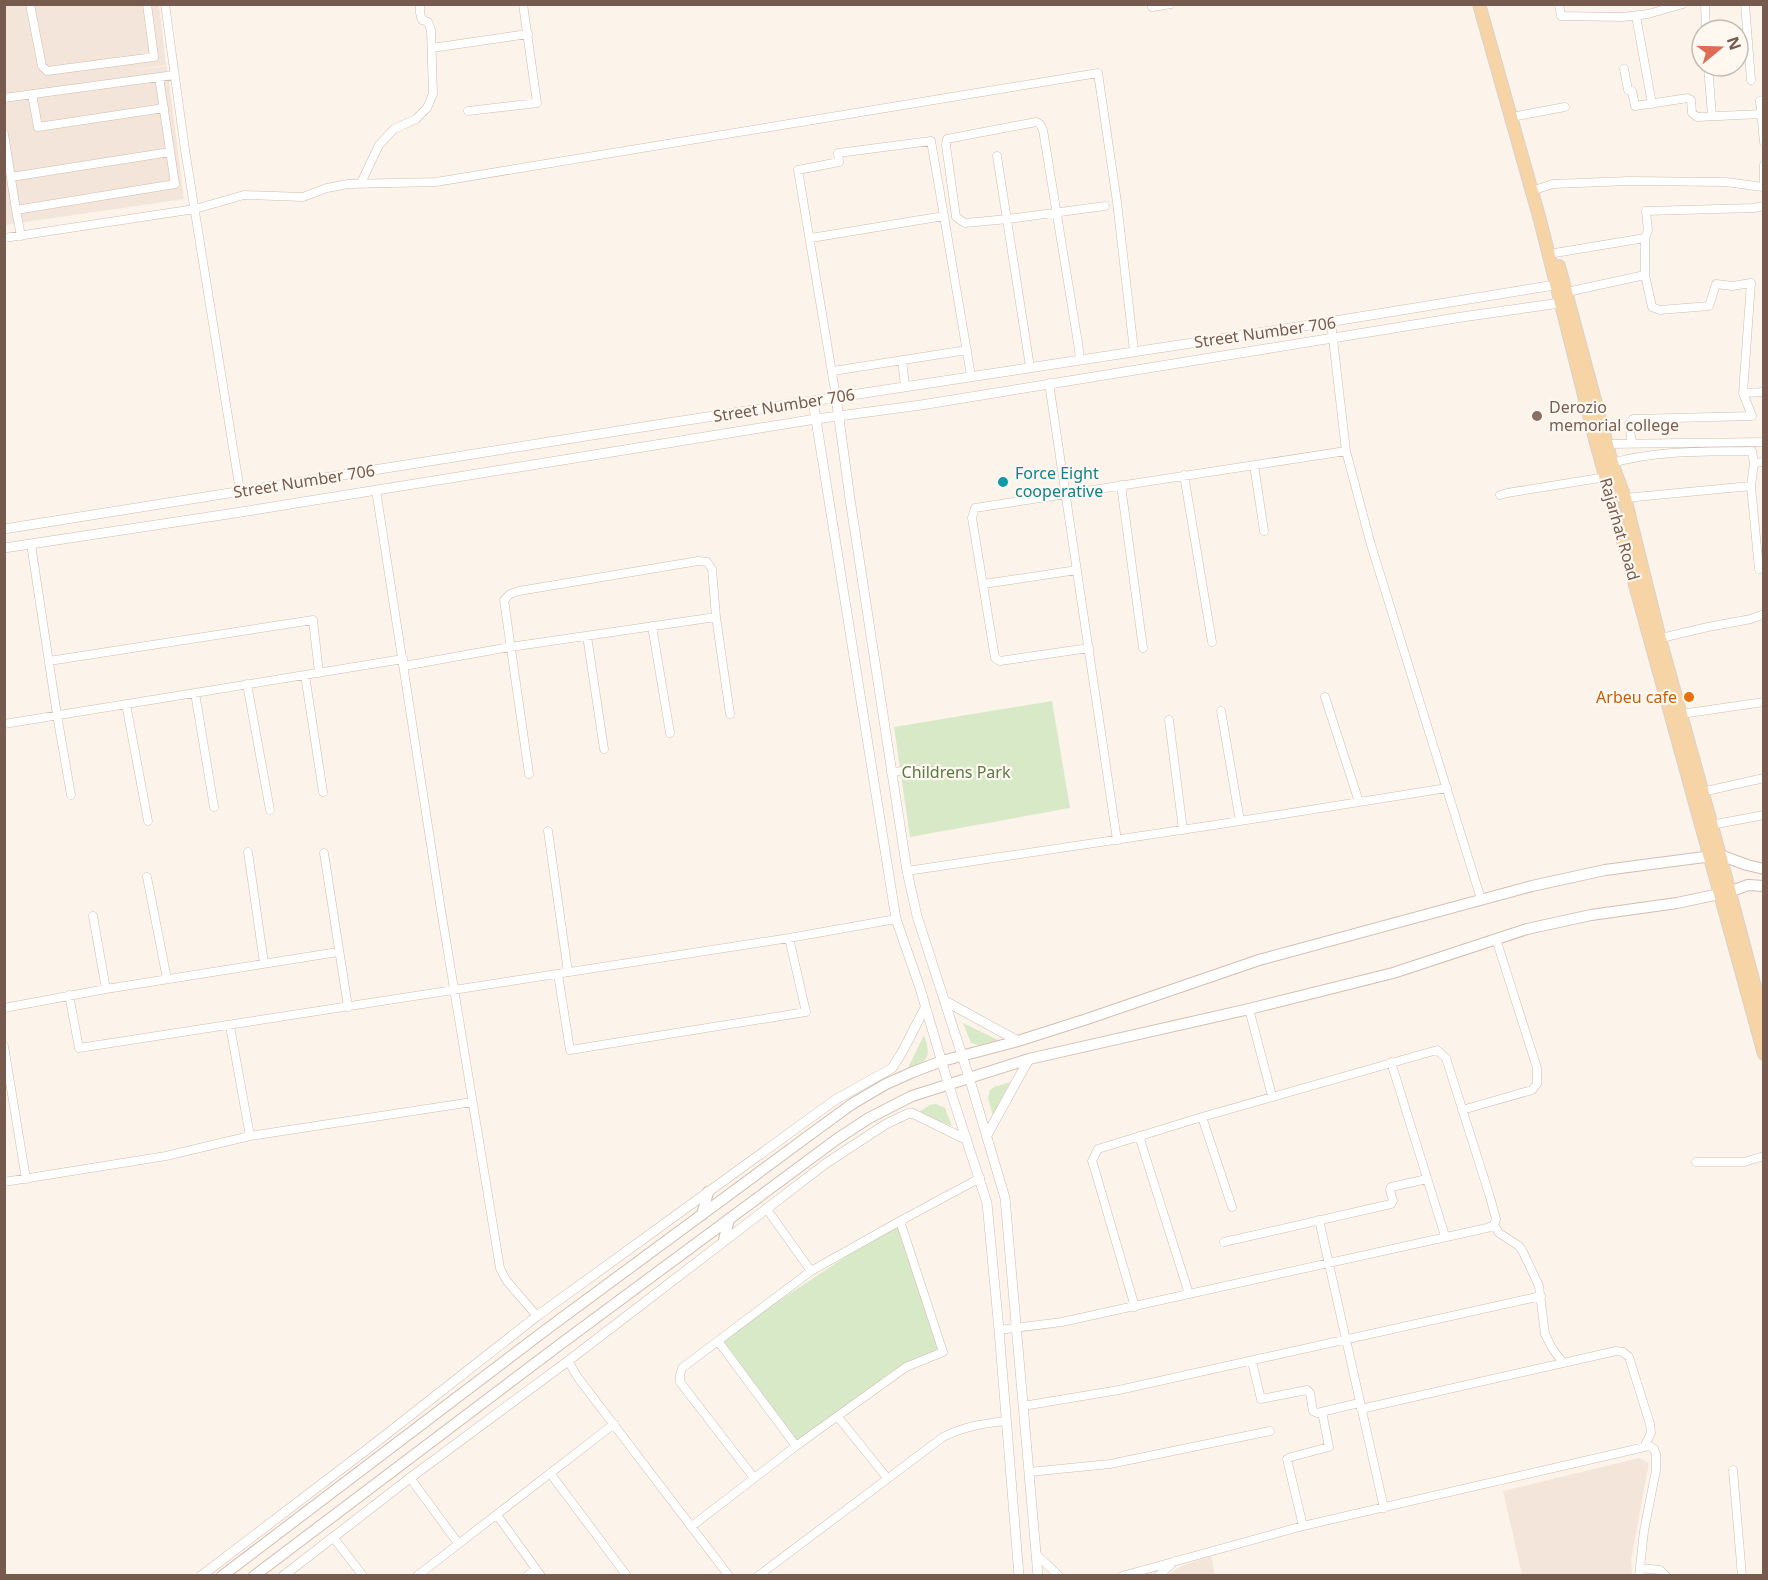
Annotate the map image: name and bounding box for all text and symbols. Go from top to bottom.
north arrow [1690,18,1750,78]
text: N [1722,33,1747,53]
street label: Street Number 706 [1193,311,1337,353]
street label: Street Number 706 [712,383,856,427]
place label: Derozio memorial college [1549,396,1679,436]
marker: Derozio memorial college [1530,409,1544,423]
street label: Street Number 706 [232,459,376,503]
place label: Force Eight cooperative [1015,462,1103,502]
marker: Force Eight cooperative [996,475,1010,489]
street label: Rajarhat Road [1595,475,1645,583]
place label: Arbeu cafe [1596,686,1677,708]
marker: Arbeu cafe [1682,690,1696,704]
park label: Childrens Park [902,761,1011,783]

